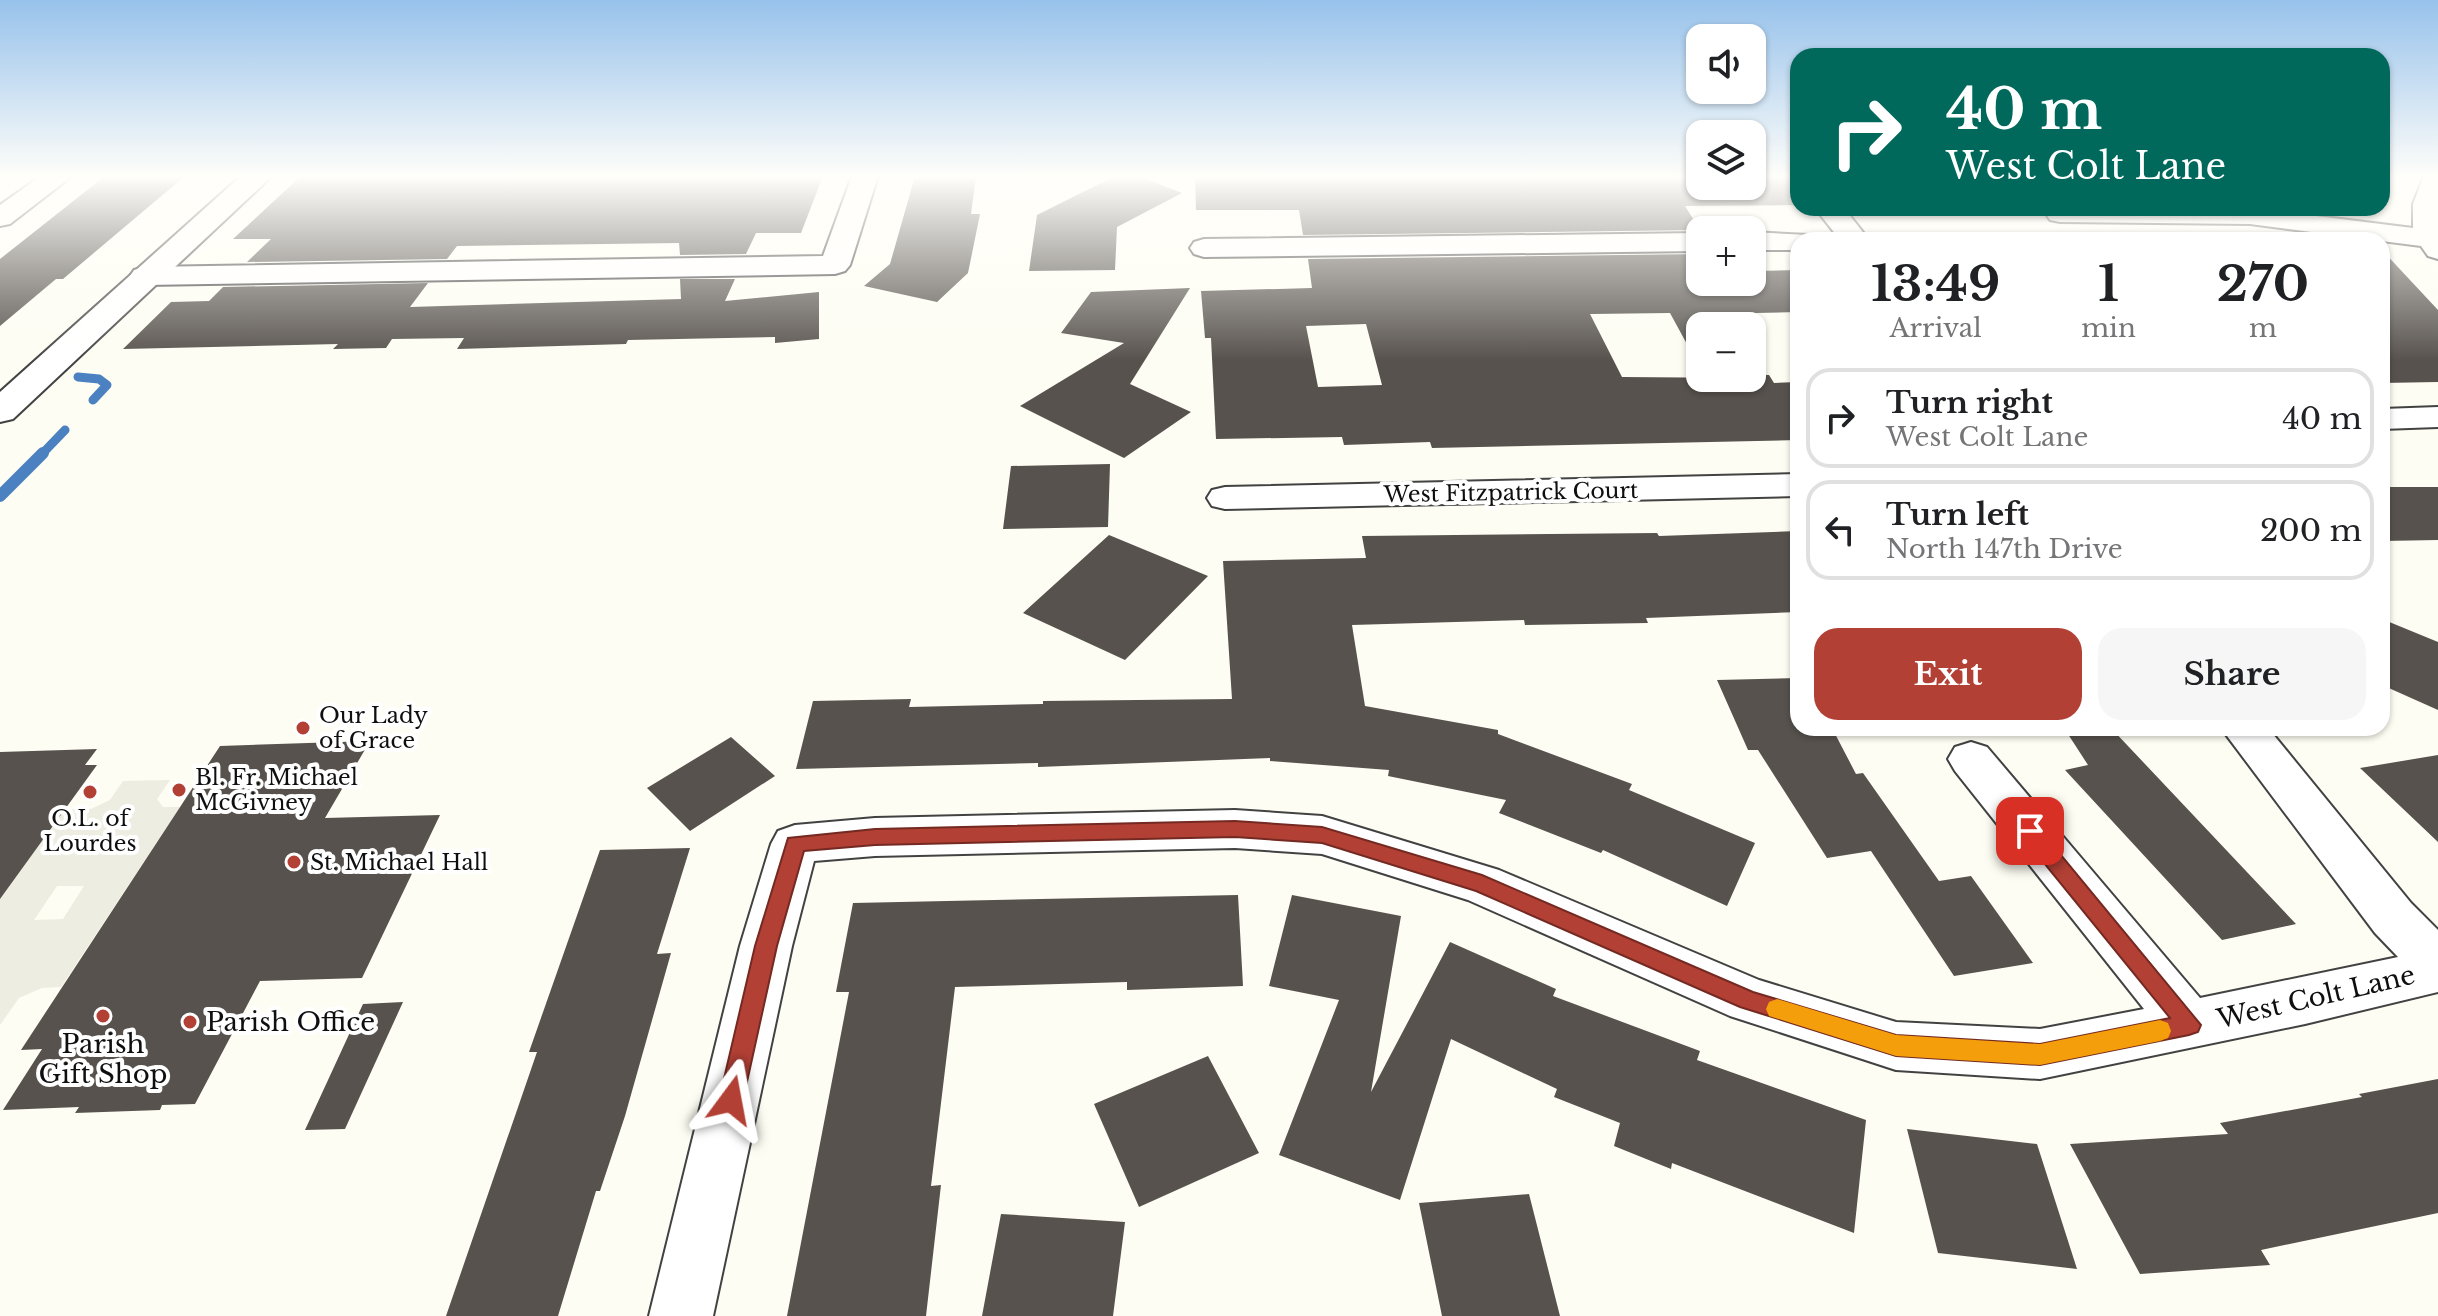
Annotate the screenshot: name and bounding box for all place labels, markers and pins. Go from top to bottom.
place label: Our Lady of Grace [319,702,428,754]
marker: Our Lady of Grace [294,719,312,737]
place label: Bl. Fr. Michael McGivney [195,764,358,816]
marker: Bl. Fr. Michael McGivney [170,781,188,799]
marker: O.L. of Lourdes [81,783,99,801]
pin [1996,797,2064,865]
place label: O.L. of Lourdes [44,805,136,857]
place label: St. Michael Hall [310,849,488,876]
marker: St. Michael Hall [285,853,303,871]
place label: Parish Office [206,1006,375,1038]
marker: Parish Gift Shop [94,1007,112,1025]
marker: Parish Office [181,1013,199,1031]
place label: Parish Gift Shop [39,1028,167,1090]

